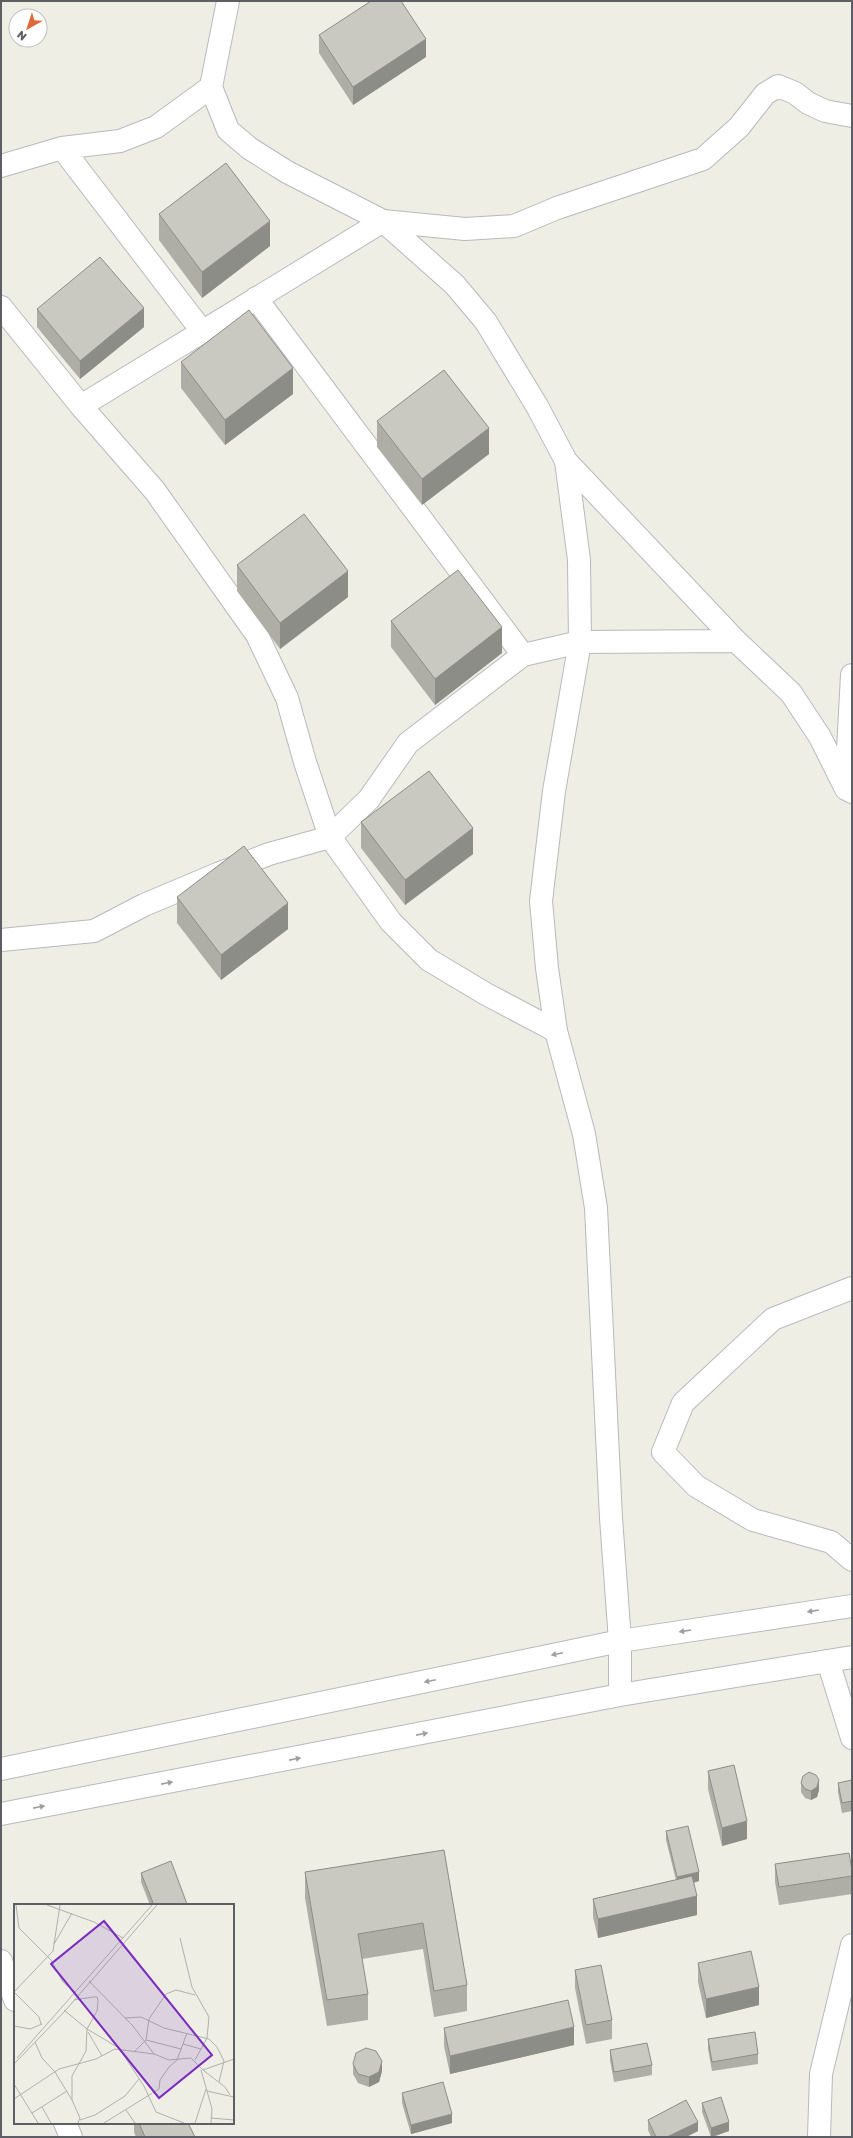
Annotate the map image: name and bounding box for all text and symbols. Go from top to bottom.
north arrow [8,8,48,48]
text: N [14,28,29,44]
one-way arrow [807,1609,820,1615]
one-way arrow [679,1628,691,1634]
one-way arrow [551,1652,563,1658]
one-way arrow [424,1678,436,1684]
one-way arrow [416,1730,429,1736]
one-way arrow [289,1755,301,1761]
one-way arrow [161,1780,173,1786]
one-way arrow [33,1804,45,1810]
inset map [14,1904,234,2124]

